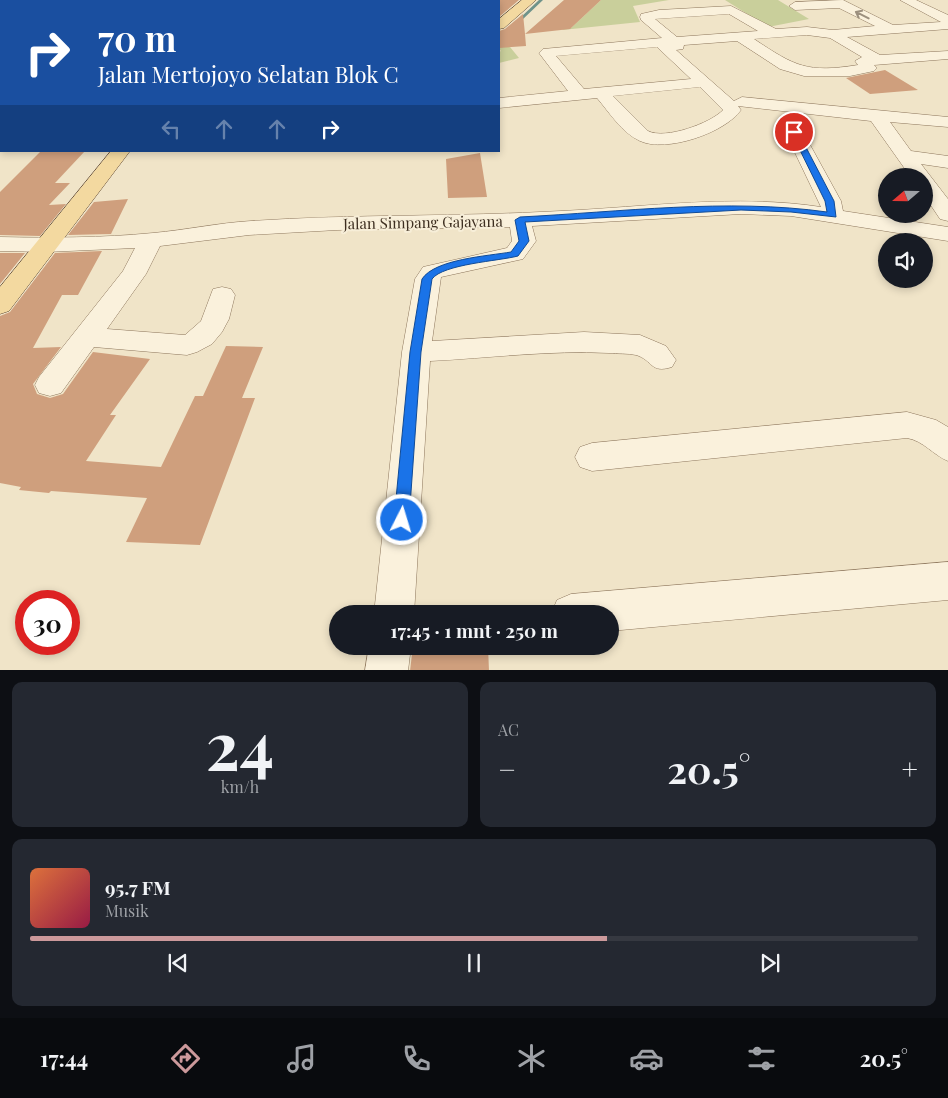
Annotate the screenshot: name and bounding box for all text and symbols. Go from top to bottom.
one-way arrow [855,10,870,19]
text: 70 m [98,14,176,61]
icon: right [15,20,80,85]
text: Jalan Mertojoyo Selatan Blok C [98,59,399,89]
pin [773,111,815,153]
icon: left [157,115,185,143]
icon: ahead [210,115,238,143]
icon: ahead [263,115,291,143]
icon: right [316,115,344,143]
icon: arrive [780,118,808,146]
north arrow [878,168,932,222]
map controls [878,168,933,288]
street label: Jalan Simpang Gajayana [342,211,504,233]
button: sound [878,233,933,288]
position arrow [375,493,427,545]
speed limit sign: 30 [15,590,80,655]
text: 17:45 · 1 mnt · 250 m [390,617,558,643]
text: 24 [206,700,274,786]
text: AC [498,719,519,740]
text: 20.5° [667,743,750,794]
text: − [498,750,516,787]
text: + [902,750,918,787]
text: km/h [221,776,259,797]
text: 95.7 FM [105,874,171,900]
text: Musik [105,900,149,921]
icon: previous [164,949,192,977]
icon: pause [460,949,488,977]
icon: next [756,949,784,977]
icon: directions [168,1041,203,1076]
icon: music [284,1041,319,1076]
icon: phone [399,1041,434,1076]
icon: climate [514,1041,549,1076]
icon: car [629,1041,664,1076]
icon: filters [744,1041,779,1076]
text: 17:44 [40,1043,88,1073]
text: 20.5° [860,1043,908,1073]

